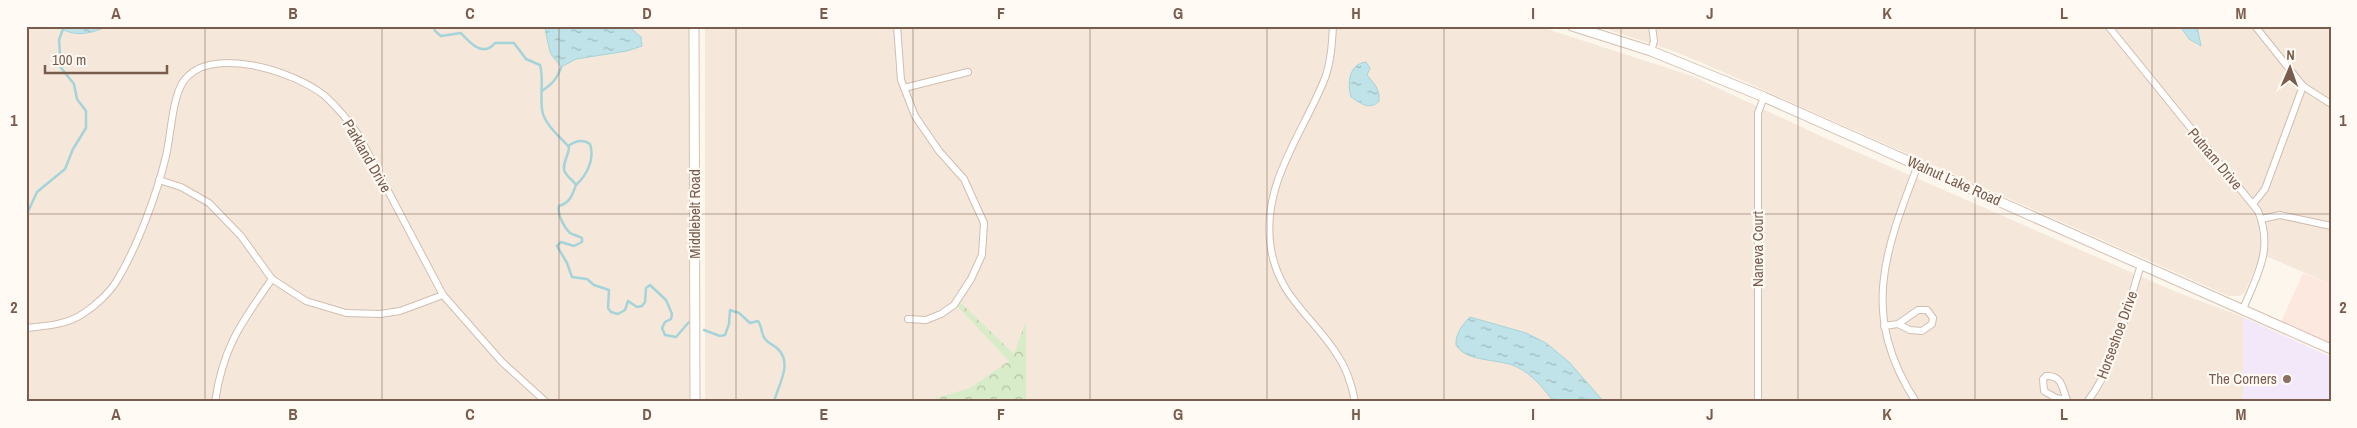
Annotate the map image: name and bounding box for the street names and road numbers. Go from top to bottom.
street label: Parkland Drive [338,115,397,196]
street label: Putnam Drive [2183,123,2248,194]
street label: Walnut Lake Road [1904,150,2004,211]
street label: Middlebelt Road [684,169,705,259]
street label: Naneva Court [1747,210,1768,287]
street label: Horseshoe Drive [2091,288,2142,382]

